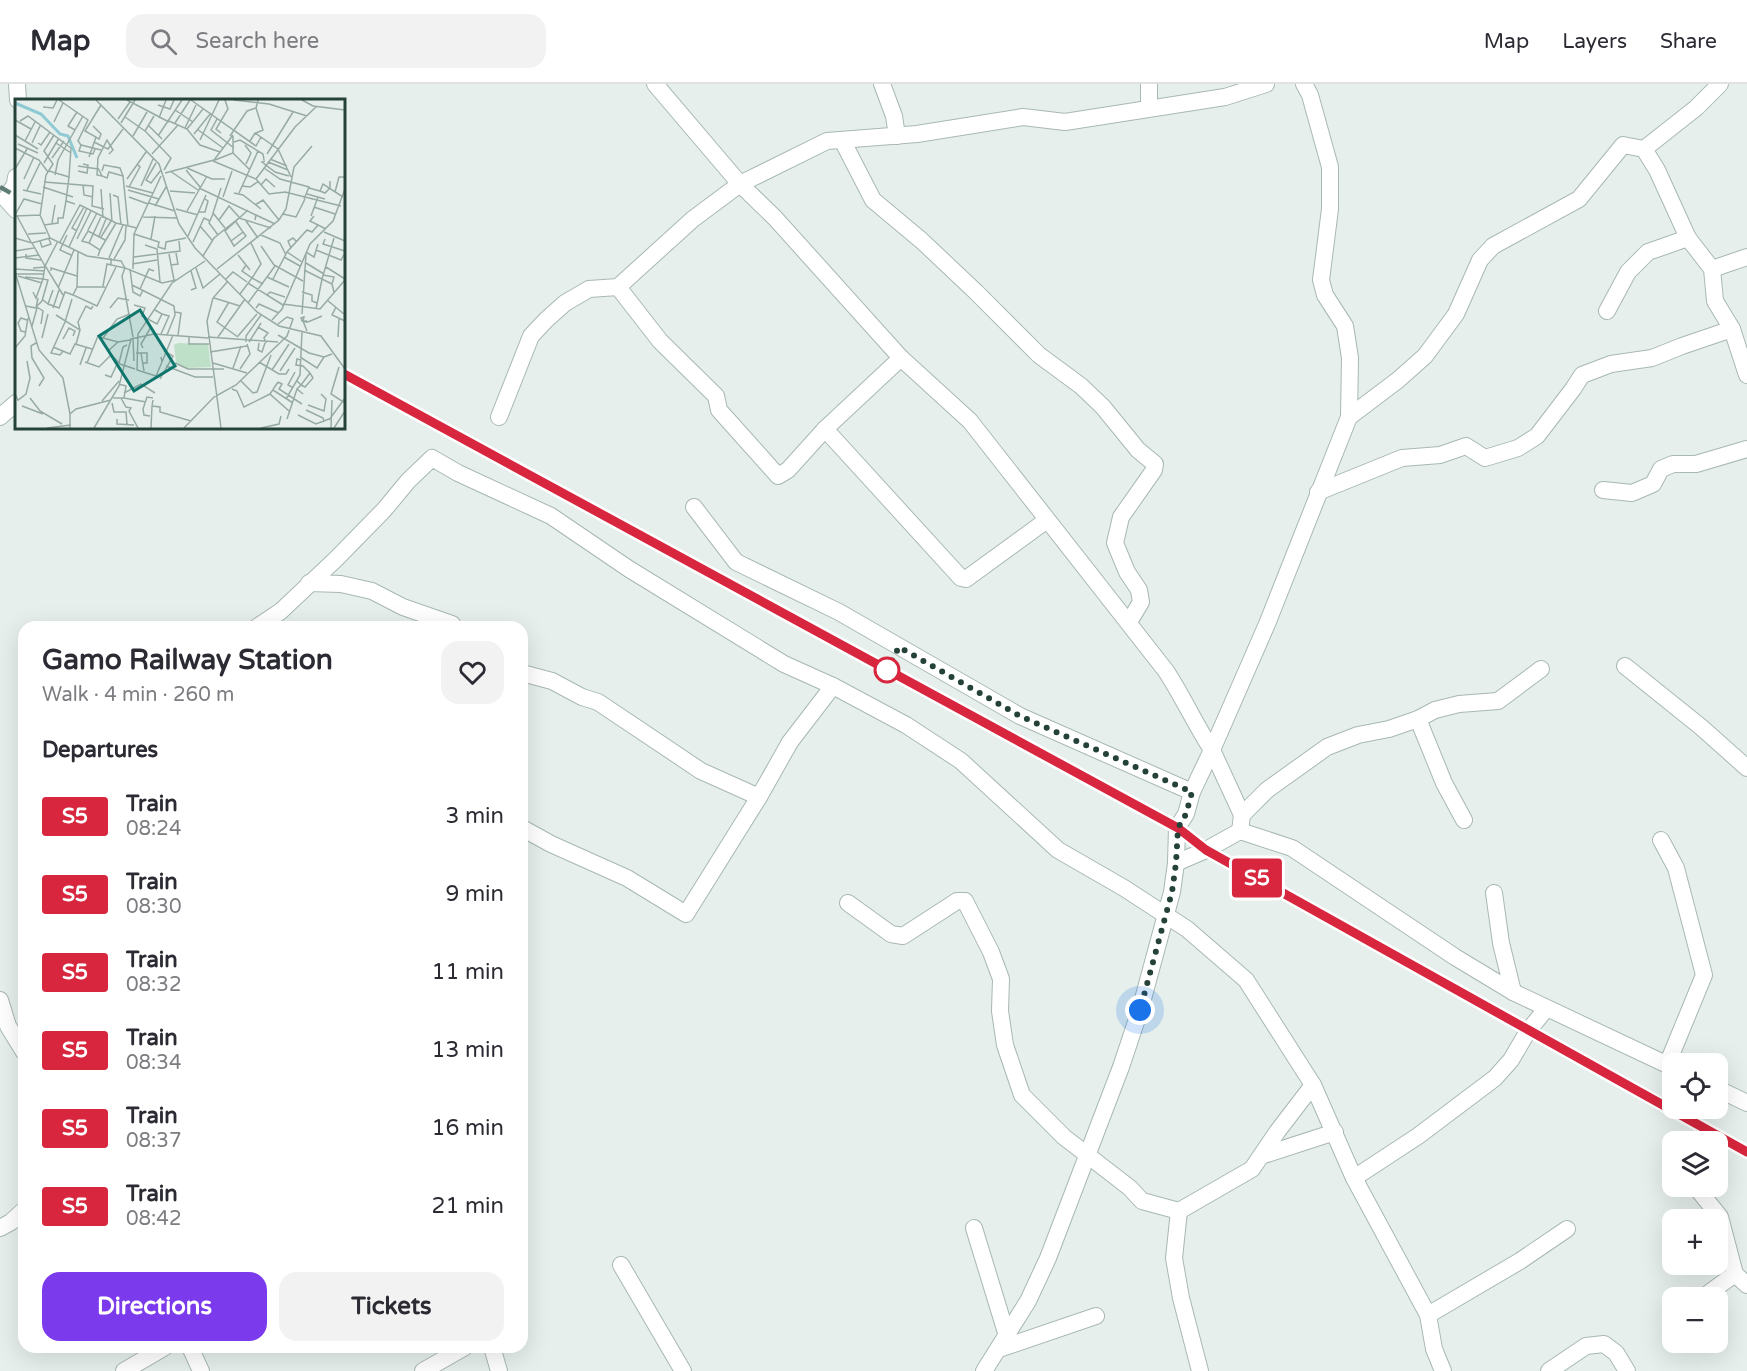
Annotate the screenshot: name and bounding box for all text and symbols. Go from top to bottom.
search box [126,14,546,68]
text: Map [30,24,90,58]
icon: search [147,25,180,58]
text: Search here [195,28,319,54]
text: Map [1484,29,1529,54]
text: Layers [1562,29,1627,54]
text: Share [1660,29,1717,54]
inset map [15,99,345,429]
button: heart [441,641,504,704]
text: Gamo Railway Station [42,643,333,677]
unlabelled marker [874,657,900,683]
text: Walk · 4 min · 260 m [42,683,234,707]
text: Departures [42,737,158,763]
text: Train [126,791,178,817]
text: 3 min [445,803,504,829]
text: S5 [62,804,88,829]
text: 08:24 [126,817,181,841]
line badge: S5 [1230,858,1284,898]
text: S5 [1244,866,1270,891]
text: Train [126,869,178,895]
text: 9 min [445,881,504,907]
text: S5 [62,882,88,907]
text: 08:30 [126,895,181,919]
text: Train [126,947,178,973]
text: 11 min [432,959,504,985]
text: S5 [62,960,88,985]
text: 08:32 [126,973,181,997]
your location [1125,995,1155,1025]
text: Train [126,1025,178,1051]
text: 13 min [432,1037,504,1063]
text: S5 [62,1038,88,1063]
text: 08:34 [126,1051,181,1075]
map controls [1662,1053,1728,1353]
button: locate [1662,1053,1728,1119]
text: Train [126,1103,178,1129]
text: 16 min [432,1115,504,1141]
text: S5 [62,1116,88,1141]
text: 08:37 [126,1129,181,1153]
button: layers [1662,1131,1728,1197]
text: Train [126,1181,178,1207]
text: 21 min [432,1193,504,1219]
text: S5 [62,1194,88,1219]
text: 08:42 [126,1207,181,1231]
button: + [1662,1209,1728,1275]
button: Directions [42,1272,267,1341]
button: Tickets [279,1272,504,1341]
button: − [1662,1287,1728,1353]

